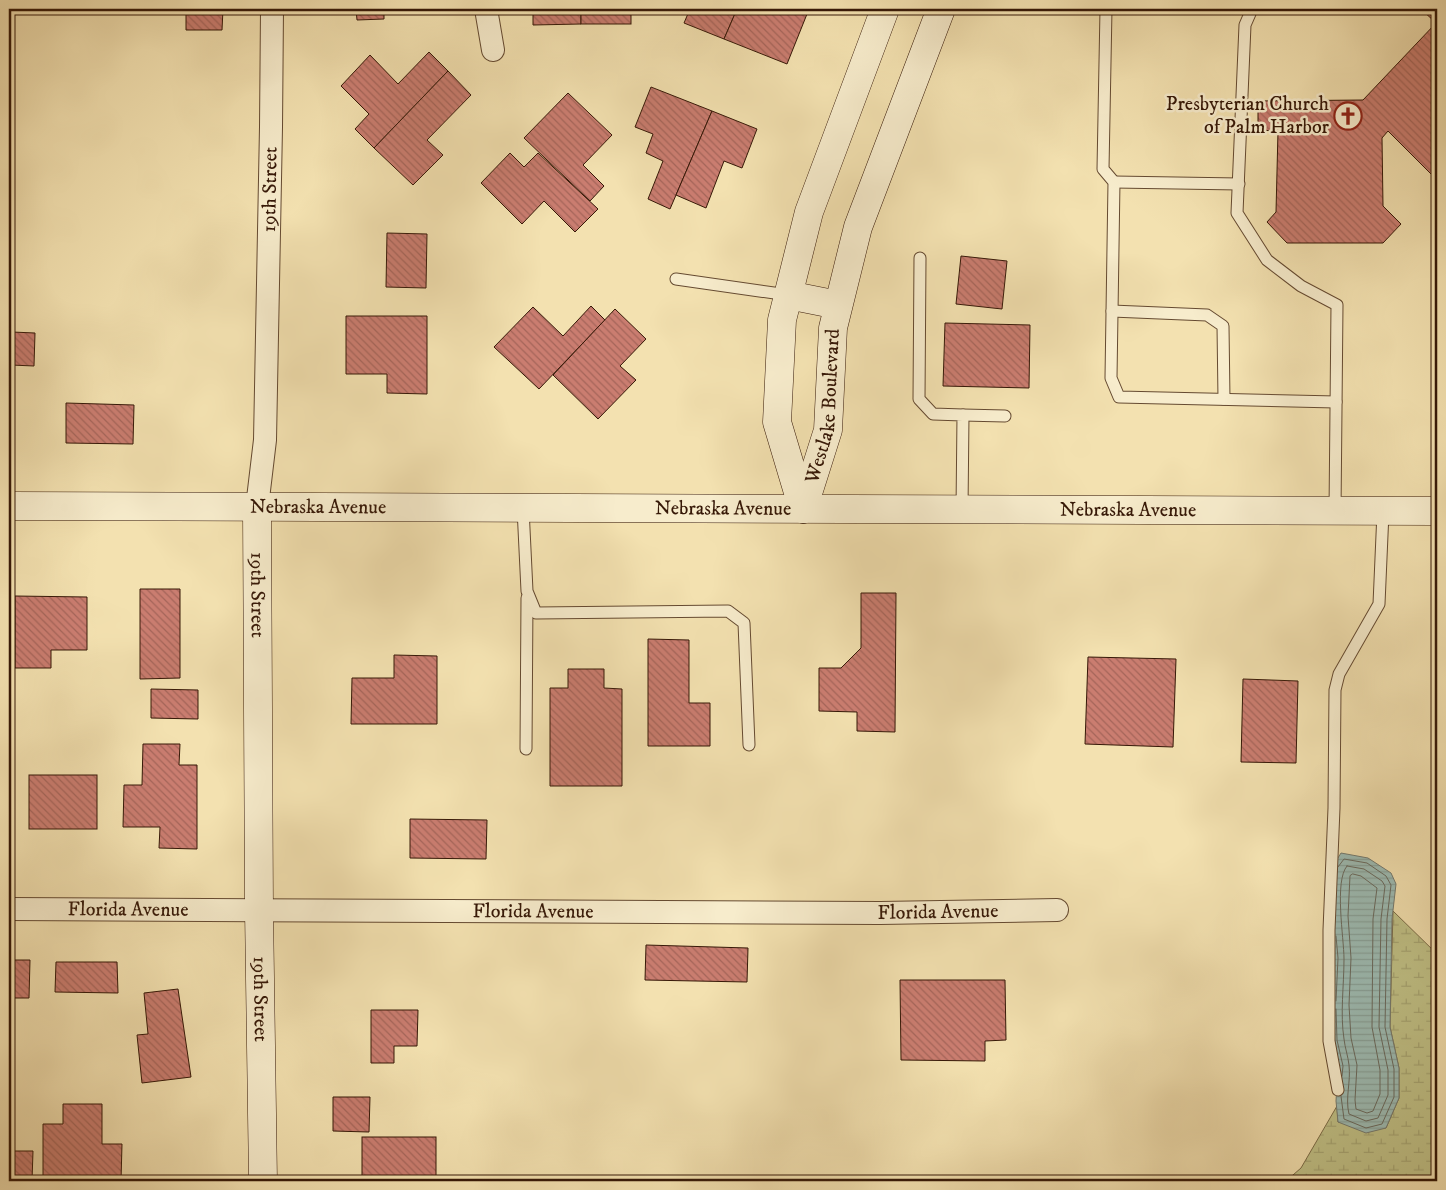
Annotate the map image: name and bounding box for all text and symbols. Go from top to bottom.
place label: Presbyterian Church of Palm Harbor [1166,92,1330,140]
church icon: Presbyterian Church of Palm Harbor [1333,101,1363,131]
street label: 19th Street [256,146,283,233]
street label: Westlake Boulevard [799,328,845,487]
street label: Nebraska Avenue [250,494,386,520]
street label: Nebraska Avenue [655,496,791,521]
street label: Nebraska Avenue [1060,497,1196,523]
street label: 19th Street [245,552,270,638]
street label: Florida Avenue [67,897,189,922]
street label: Florida Avenue [877,898,999,926]
street label: Florida Avenue [472,899,594,924]
street label: 19th Street [247,956,273,1042]

